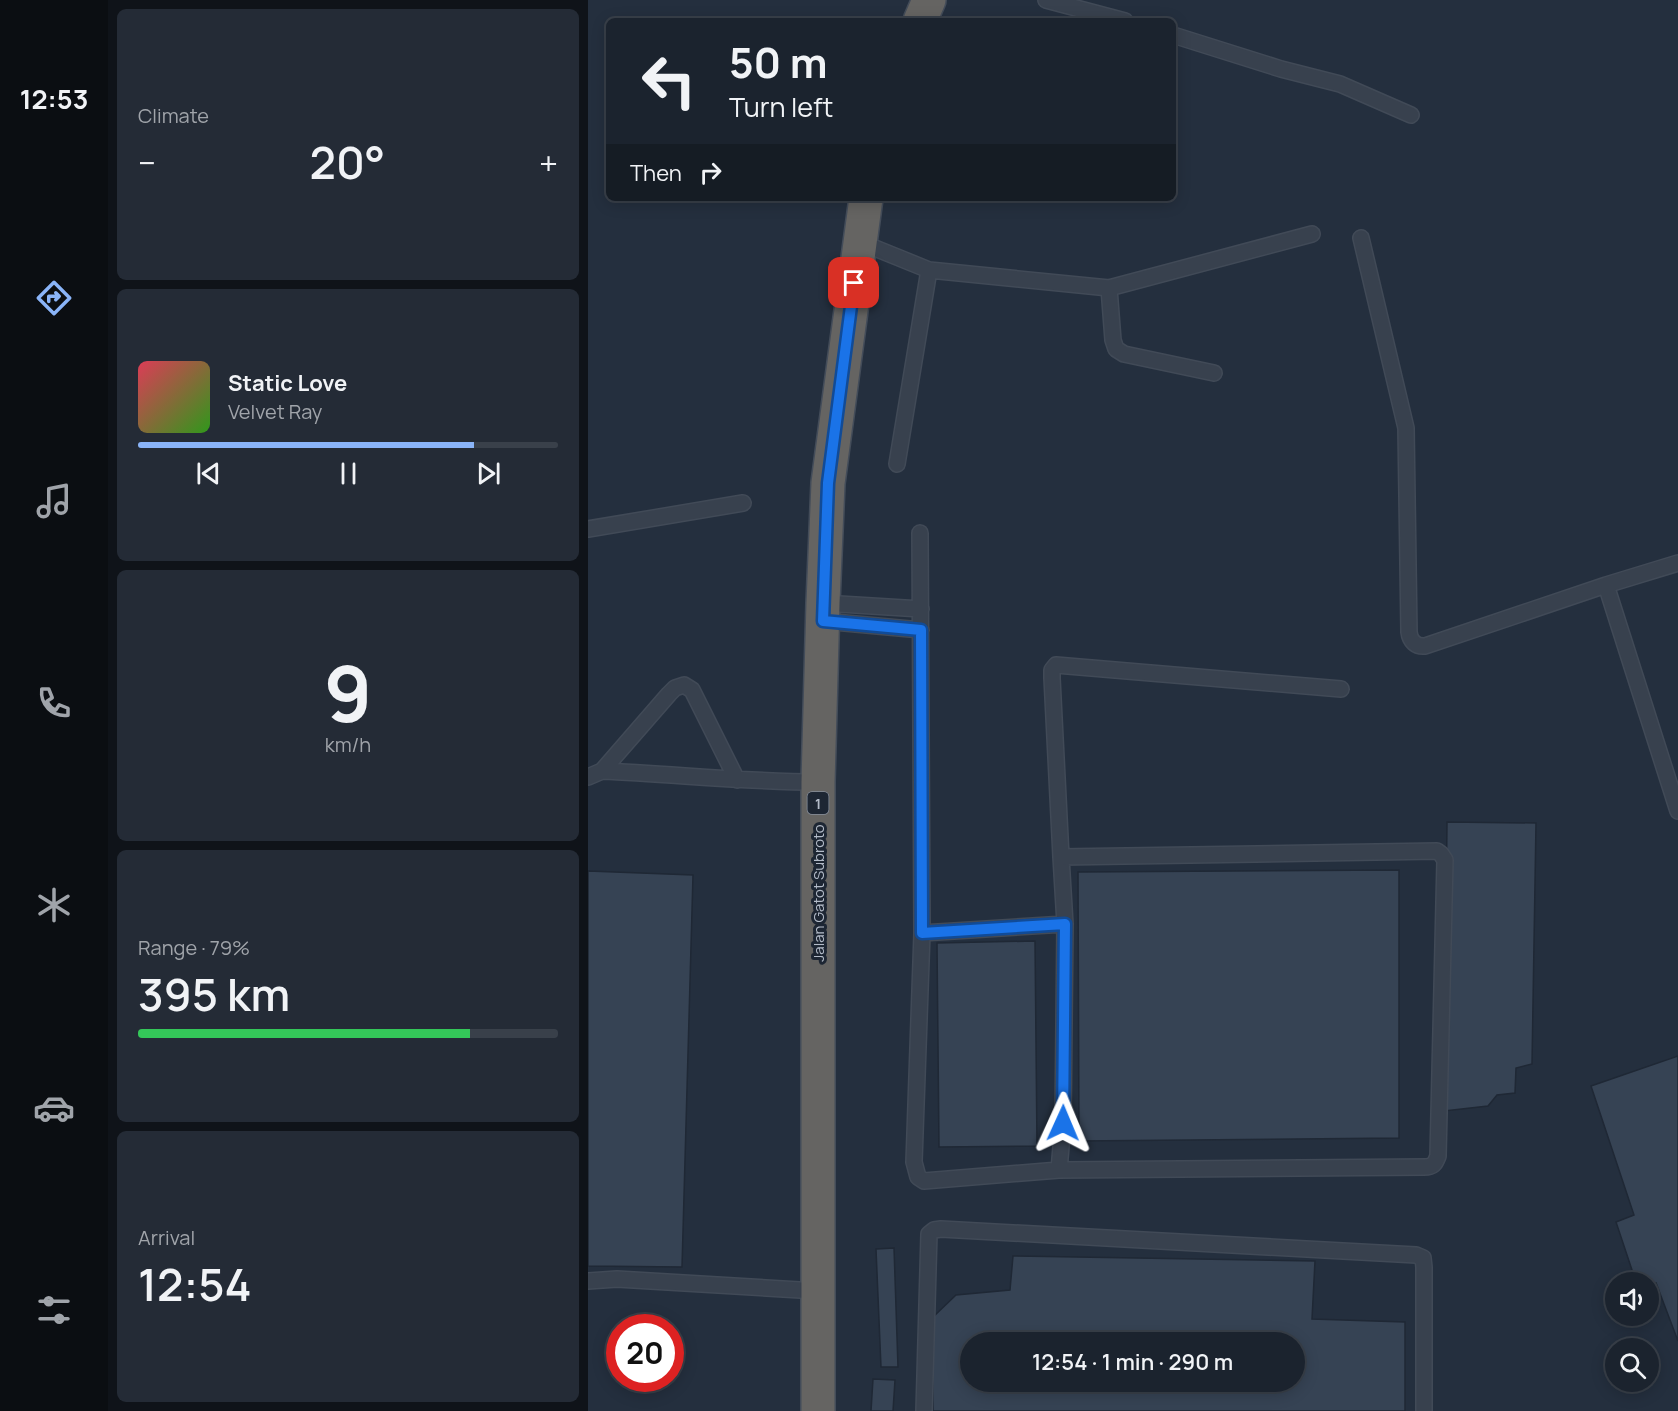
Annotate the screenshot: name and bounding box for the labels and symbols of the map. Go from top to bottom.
pin [828,257,879,308]
road number: 1 [808,792,828,814]
street label: Jalan Gatot Subroto [808,824,829,962]
position arrow [1031,1091,1095,1155]
speed limit sign: 20 [606,1314,684,1392]

